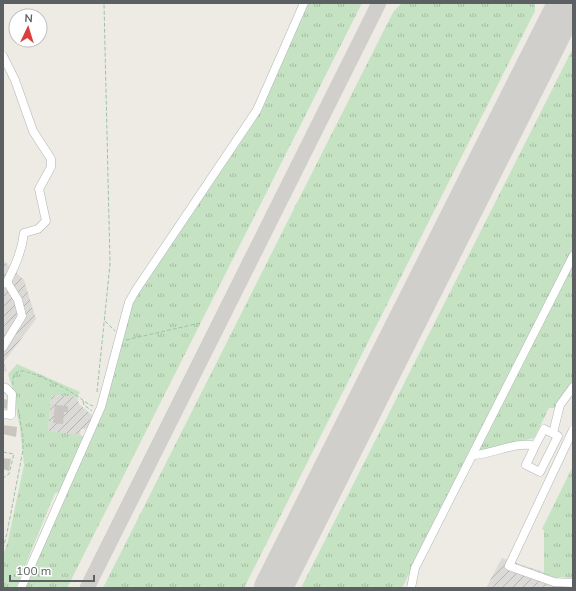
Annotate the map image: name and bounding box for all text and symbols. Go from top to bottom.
north arrow [8,8,48,48]
text: N [24,11,33,25]
scale bar [10,557,94,583]
text: 100 m [16,563,51,578]

